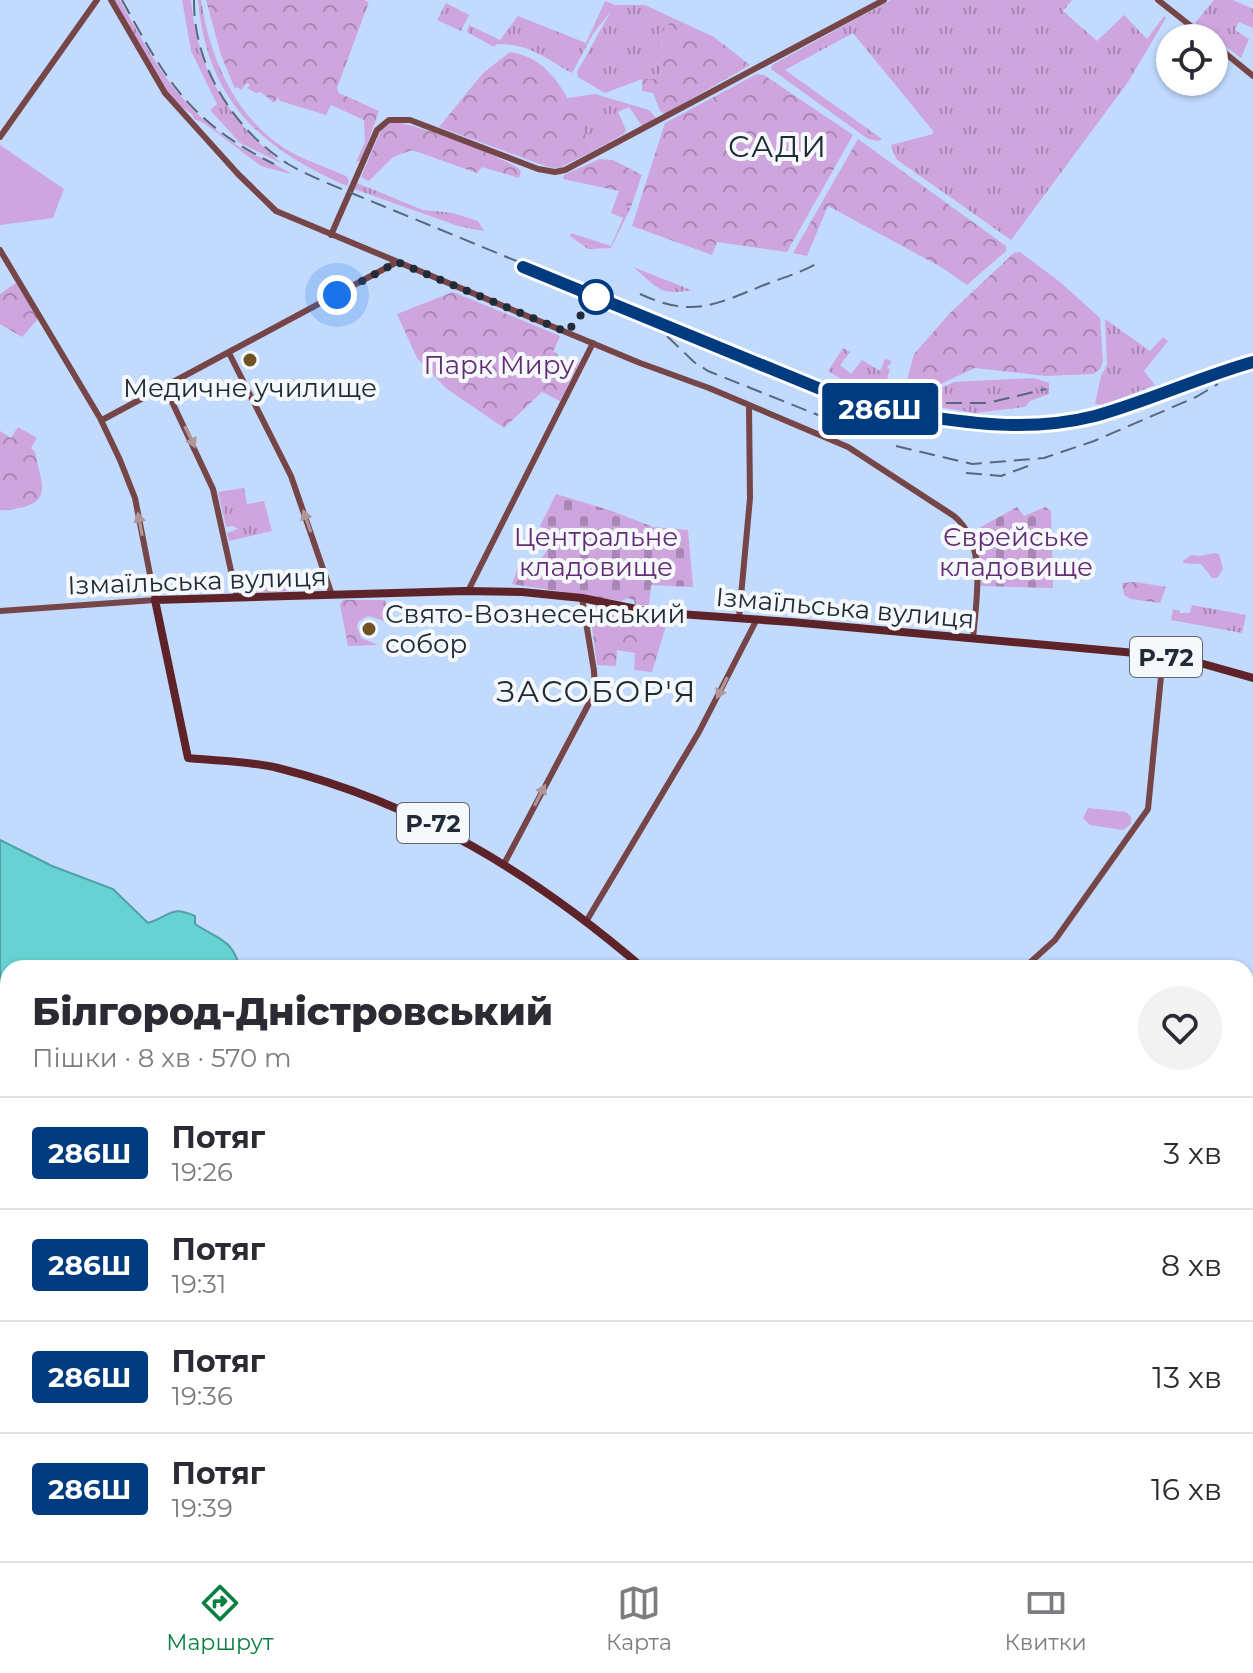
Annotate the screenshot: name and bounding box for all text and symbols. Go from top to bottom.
map controls [1156,24,1228,96]
button: locate [1156,24,1228,96]
district label: САДИ [728,128,828,165]
your location [317,275,357,315]
unlabelled marker [579,280,613,314]
park label: Парк Миру [423,349,575,381]
marker: Медичне училище [241,351,259,369]
place label: Медичне училище [123,372,377,404]
line badge: 286Ш [824,383,936,435]
text: 286Ш [838,392,922,426]
one-way arrow [183,426,197,449]
one-way arrow [300,508,312,532]
one-way arrow [133,511,145,536]
park label: Центральне кладовище [514,521,678,583]
park label: Єврейське кладовище [939,521,1093,583]
street label: Ізмаїльська вулиця [67,560,327,602]
street label: Ізмаїльська вулиця [714,581,976,635]
place label: Свято-Вознесенський собор [385,598,685,660]
marker: Свято-Вознесенський собор [360,620,378,638]
road number: Р-72 [1130,637,1202,677]
district label: ЗАСОБОР'Я [496,673,698,710]
one-way arrow [715,677,728,700]
one-way arrow [533,783,547,807]
road number: Р-72 [397,803,469,843]
button: heart [1138,986,1222,1070]
text: Білгород-Дністровський [32,988,553,1035]
text: Пішки · 8 хв · 570 m [32,1042,292,1074]
text: Потяг [172,1119,265,1156]
text: 3 хв [1163,1135,1222,1172]
text: 286Ш [48,1136,132,1170]
text: 19:26 [172,1156,233,1188]
text: Потяг [172,1231,265,1268]
text: 8 хв [1161,1247,1222,1284]
text: 286Ш [48,1248,132,1282]
text: 19:31 [172,1268,226,1300]
text: Потяг [172,1343,265,1380]
text: 13 хв [1152,1359,1222,1396]
text: 286Ш [48,1360,132,1394]
text: 19:36 [172,1380,233,1412]
text: Потяг [172,1455,265,1492]
text: 16 хв [1151,1471,1222,1508]
text: 286Ш [48,1472,132,1506]
text: 19:39 [172,1492,233,1524]
tab: Маршрут [166,1581,273,1656]
tab: Карта [606,1581,672,1656]
tab: Квитки [1005,1581,1087,1656]

